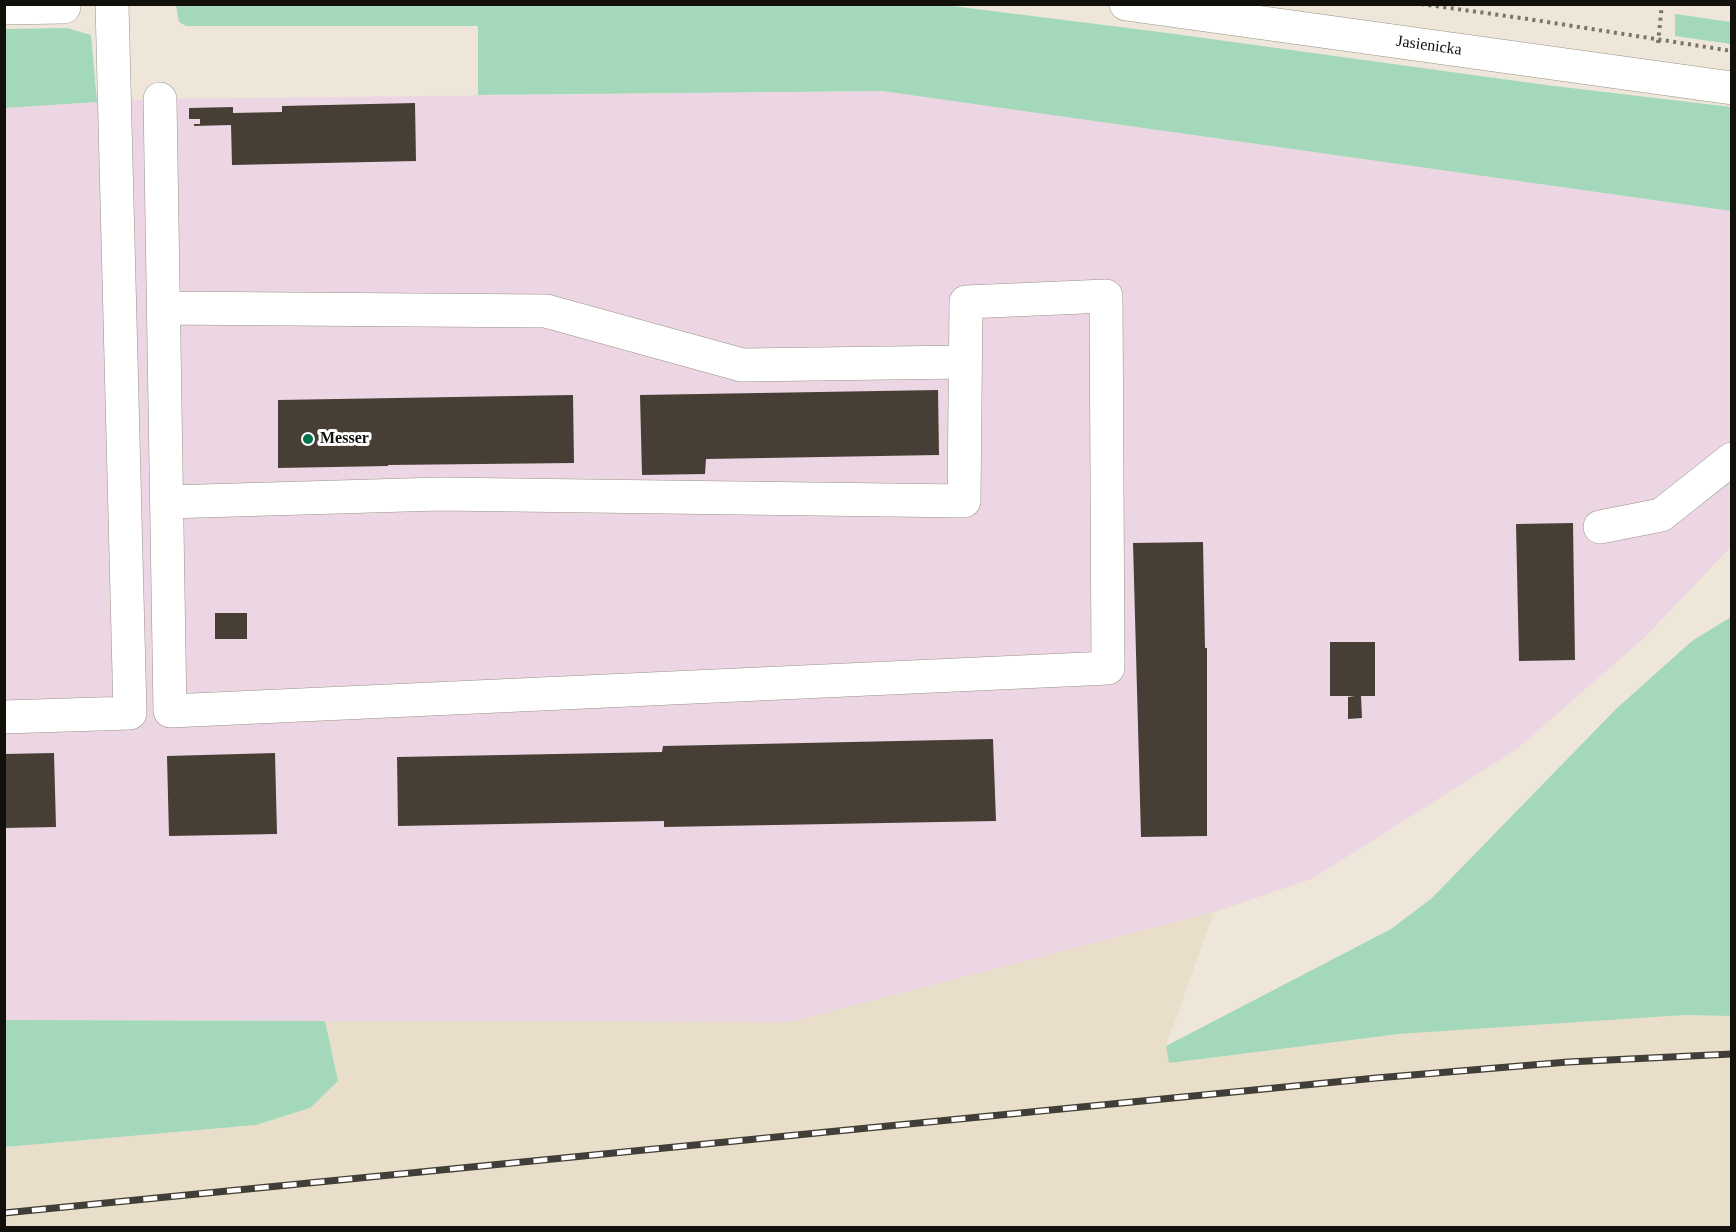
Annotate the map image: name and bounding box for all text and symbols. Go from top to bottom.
street label: Jasienicka [1395,32,1463,60]
place label: Messer [320,429,369,449]
marker: Messer [301,432,315,446]

